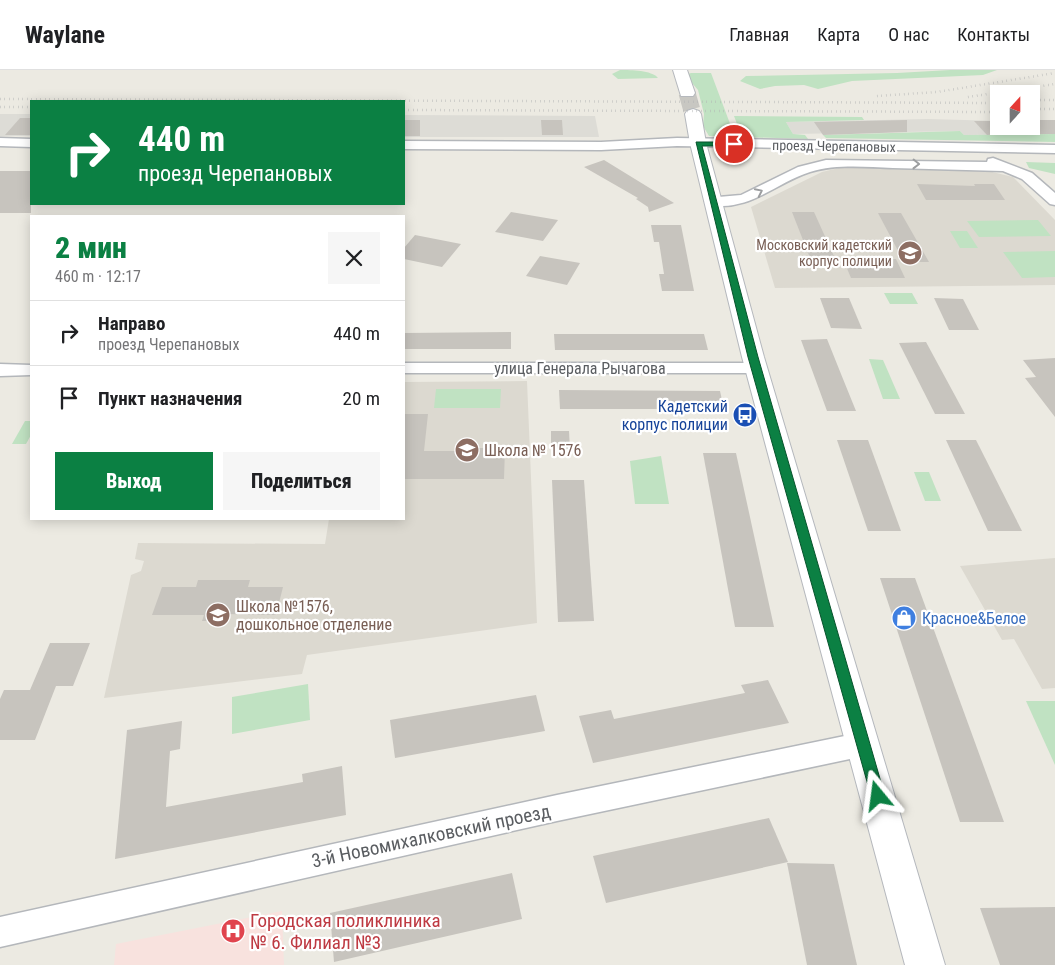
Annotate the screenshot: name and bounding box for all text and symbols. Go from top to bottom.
text: Waylane [25,21,105,49]
text: Главная [729,24,789,45]
text: Карта [817,24,860,45]
text: О нас [888,24,929,45]
text: Контакты [957,24,1030,45]
north arrow [990,85,1040,135]
map controls [990,85,1040,135]
text: 440 m [138,119,225,160]
icon: right [55,120,120,185]
pin [713,123,755,165]
icon: arrive [720,130,748,158]
street label: проезд Черепановых [772,137,896,155]
one-way arrow [912,159,920,169]
text: проезд Черепановых [138,161,332,186]
one-way arrow [754,188,763,198]
text: 2 мин [55,230,127,265]
button: close [328,232,380,284]
place label: Московский кадетский корпус полиции [756,237,892,269]
school or university icon: Московский кадетский корпус полиции [897,240,923,266]
text: 460 m · 12:17 [55,267,141,286]
text: Направо [98,312,165,335]
icon: right [55,319,83,347]
text: 440 m [333,322,380,345]
text: проезд Черепановых [98,335,239,354]
street label: улица Генерала Рычагова [494,359,666,378]
icon: arrive [55,384,83,412]
text: Пункт назначения [98,387,242,410]
text: 20 m [343,387,380,410]
place label: Кадетский корпус полиции [622,397,728,434]
bus stop icon: Кадетский корпус полиции [732,402,758,428]
school or university icon: Школа № 1576 [454,437,480,463]
place label: Школа № 1576 [484,441,582,460]
button: Выход [55,452,213,510]
button: Поделиться [223,452,380,510]
place label: Школа №1576, дошкольное отделение [236,597,392,634]
school or university icon: Школа №1576, дошкольное отделение [205,602,231,628]
shop icon: Красное&Белое [891,605,917,631]
place label: Красное&Белое [922,609,1026,628]
position arrow [851,769,903,821]
street label: 3-й Новомихалковский проезд [310,799,552,873]
place label: Городская поликлиника № 6. Филиал №3 [250,909,441,954]
hospital icon: Городская поликлиника № 6. Филиал №3 [220,918,246,944]

